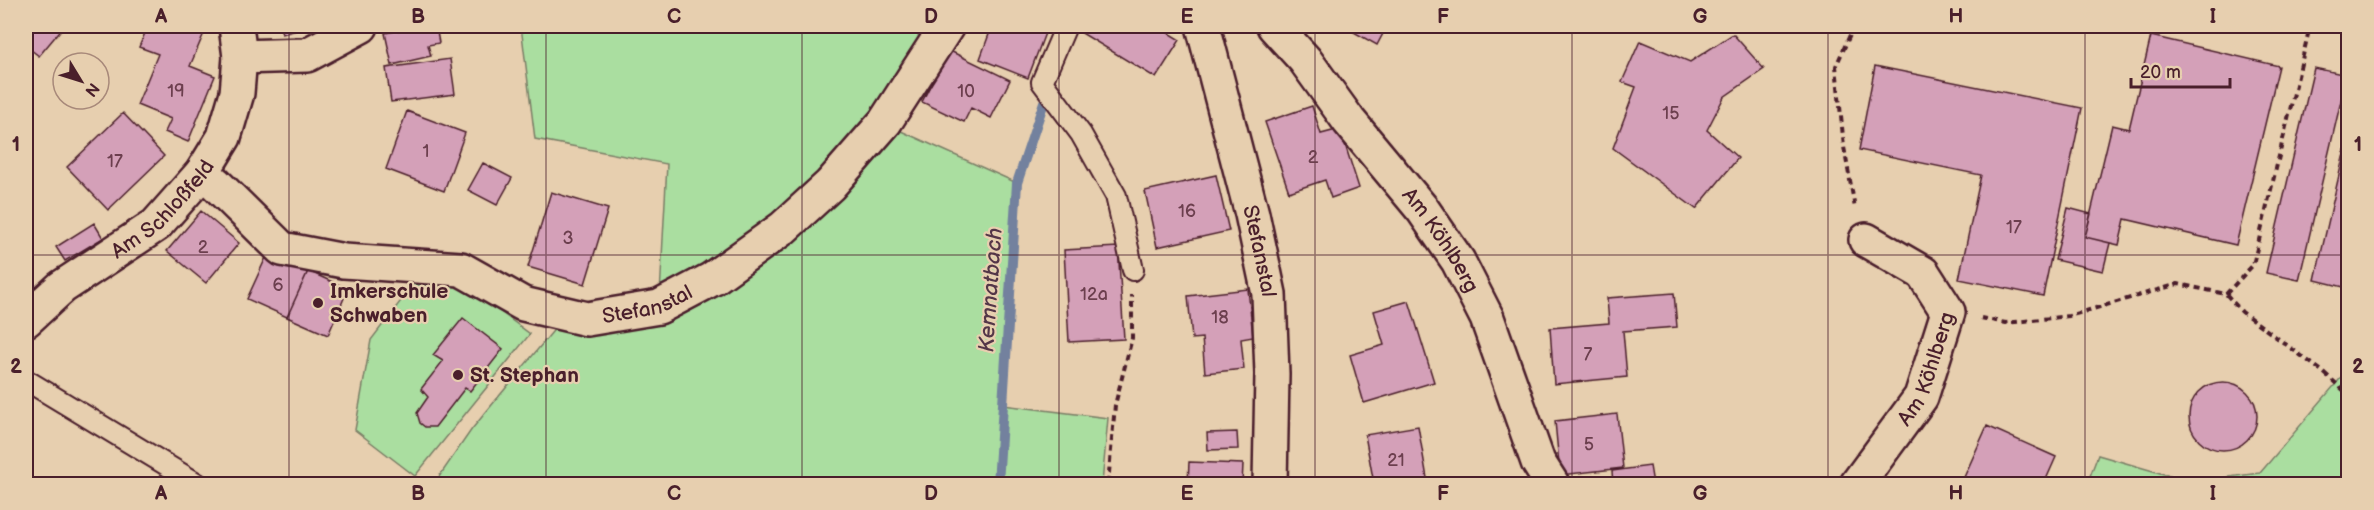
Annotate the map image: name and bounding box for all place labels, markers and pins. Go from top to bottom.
place label: Imkerschule Schwaben [330,279,448,328]
marker: Imkerschule Schwaben [311,296,325,310]
place label: St. Stephan [470,363,579,388]
marker: St. Stephan [451,368,465,382]

